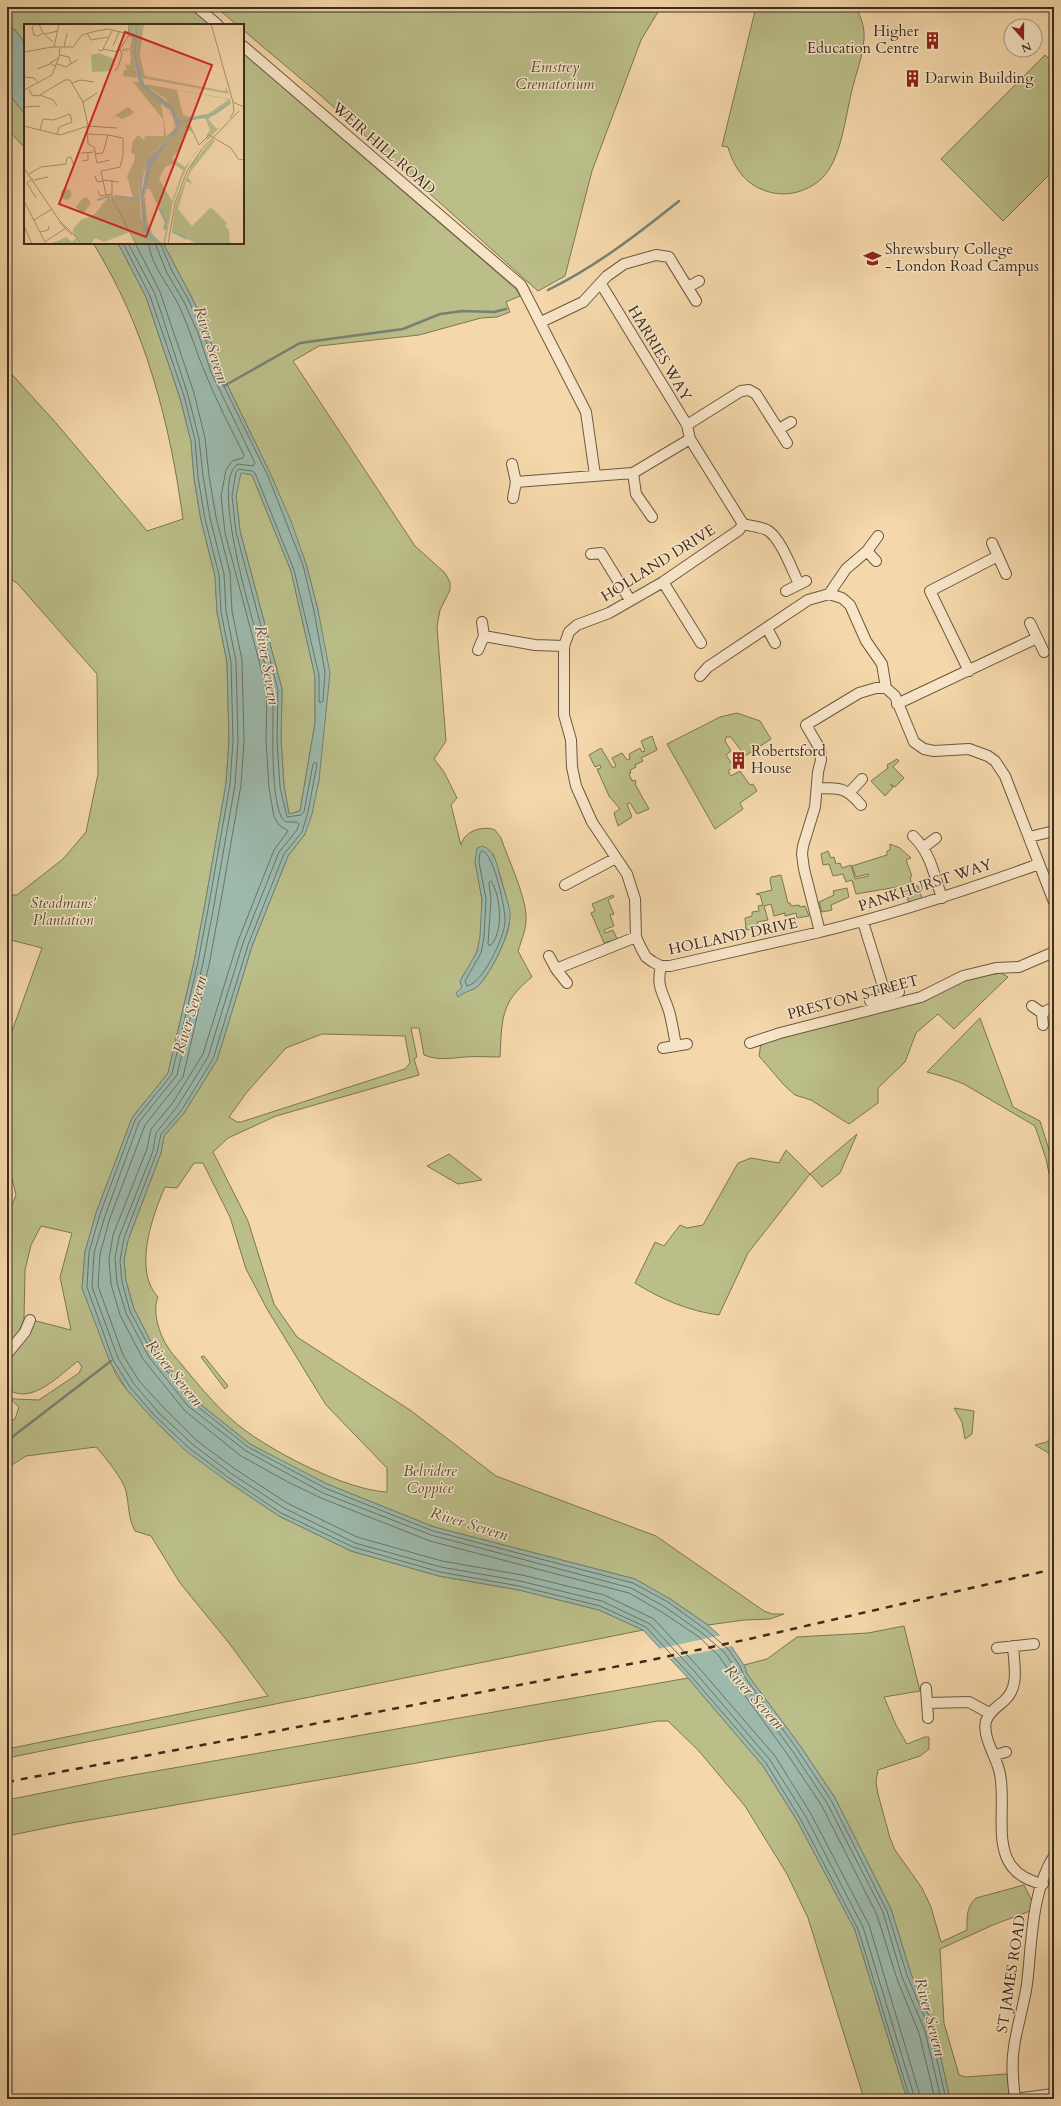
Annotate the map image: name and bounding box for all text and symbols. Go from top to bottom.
north arrow [1003,18,1043,58]
place label: Higher Education Centre [807,21,920,58]
inset map [24,24,244,244]
building icon: Higher Education Centre [922,30,942,50]
text: N [1019,38,1034,56]
park label: Emstrey Crematorium [516,57,595,94]
building icon: Darwin Building [902,68,922,88]
place label: Darwin Building [925,68,1034,88]
street label: WEIR HILL ROAD [327,97,440,199]
place label: Shrewsbury College - London Road Campus [885,239,1039,276]
school or university icon: Shrewsbury College - London Road Campus [862,248,882,268]
street label: HARRIES WAY [624,301,697,405]
water label: River Severn [188,303,234,387]
street label: HOLLAND DRIVE [597,520,719,606]
water label: River Severn [249,624,285,707]
place label: Robertsford House [751,741,826,778]
building icon: Robertsford House [728,750,748,770]
street label: PANKHURST WAY [855,854,995,916]
park label: Steadmans' Plantation [30,893,97,930]
street label: HOLLAND DRIVE [667,913,799,959]
street label: PRESTON STREET [785,970,921,1024]
water label: River Severn [168,973,212,1057]
water label: River Severn [140,1335,208,1411]
park label: Belvidere Coppice [403,1461,457,1498]
water label: River Severn [427,1502,511,1546]
water label: River Severn [719,1660,789,1734]
street label: ST JAMES ROAD [992,1913,1030,2035]
water label: River Severn [909,1975,951,2059]

